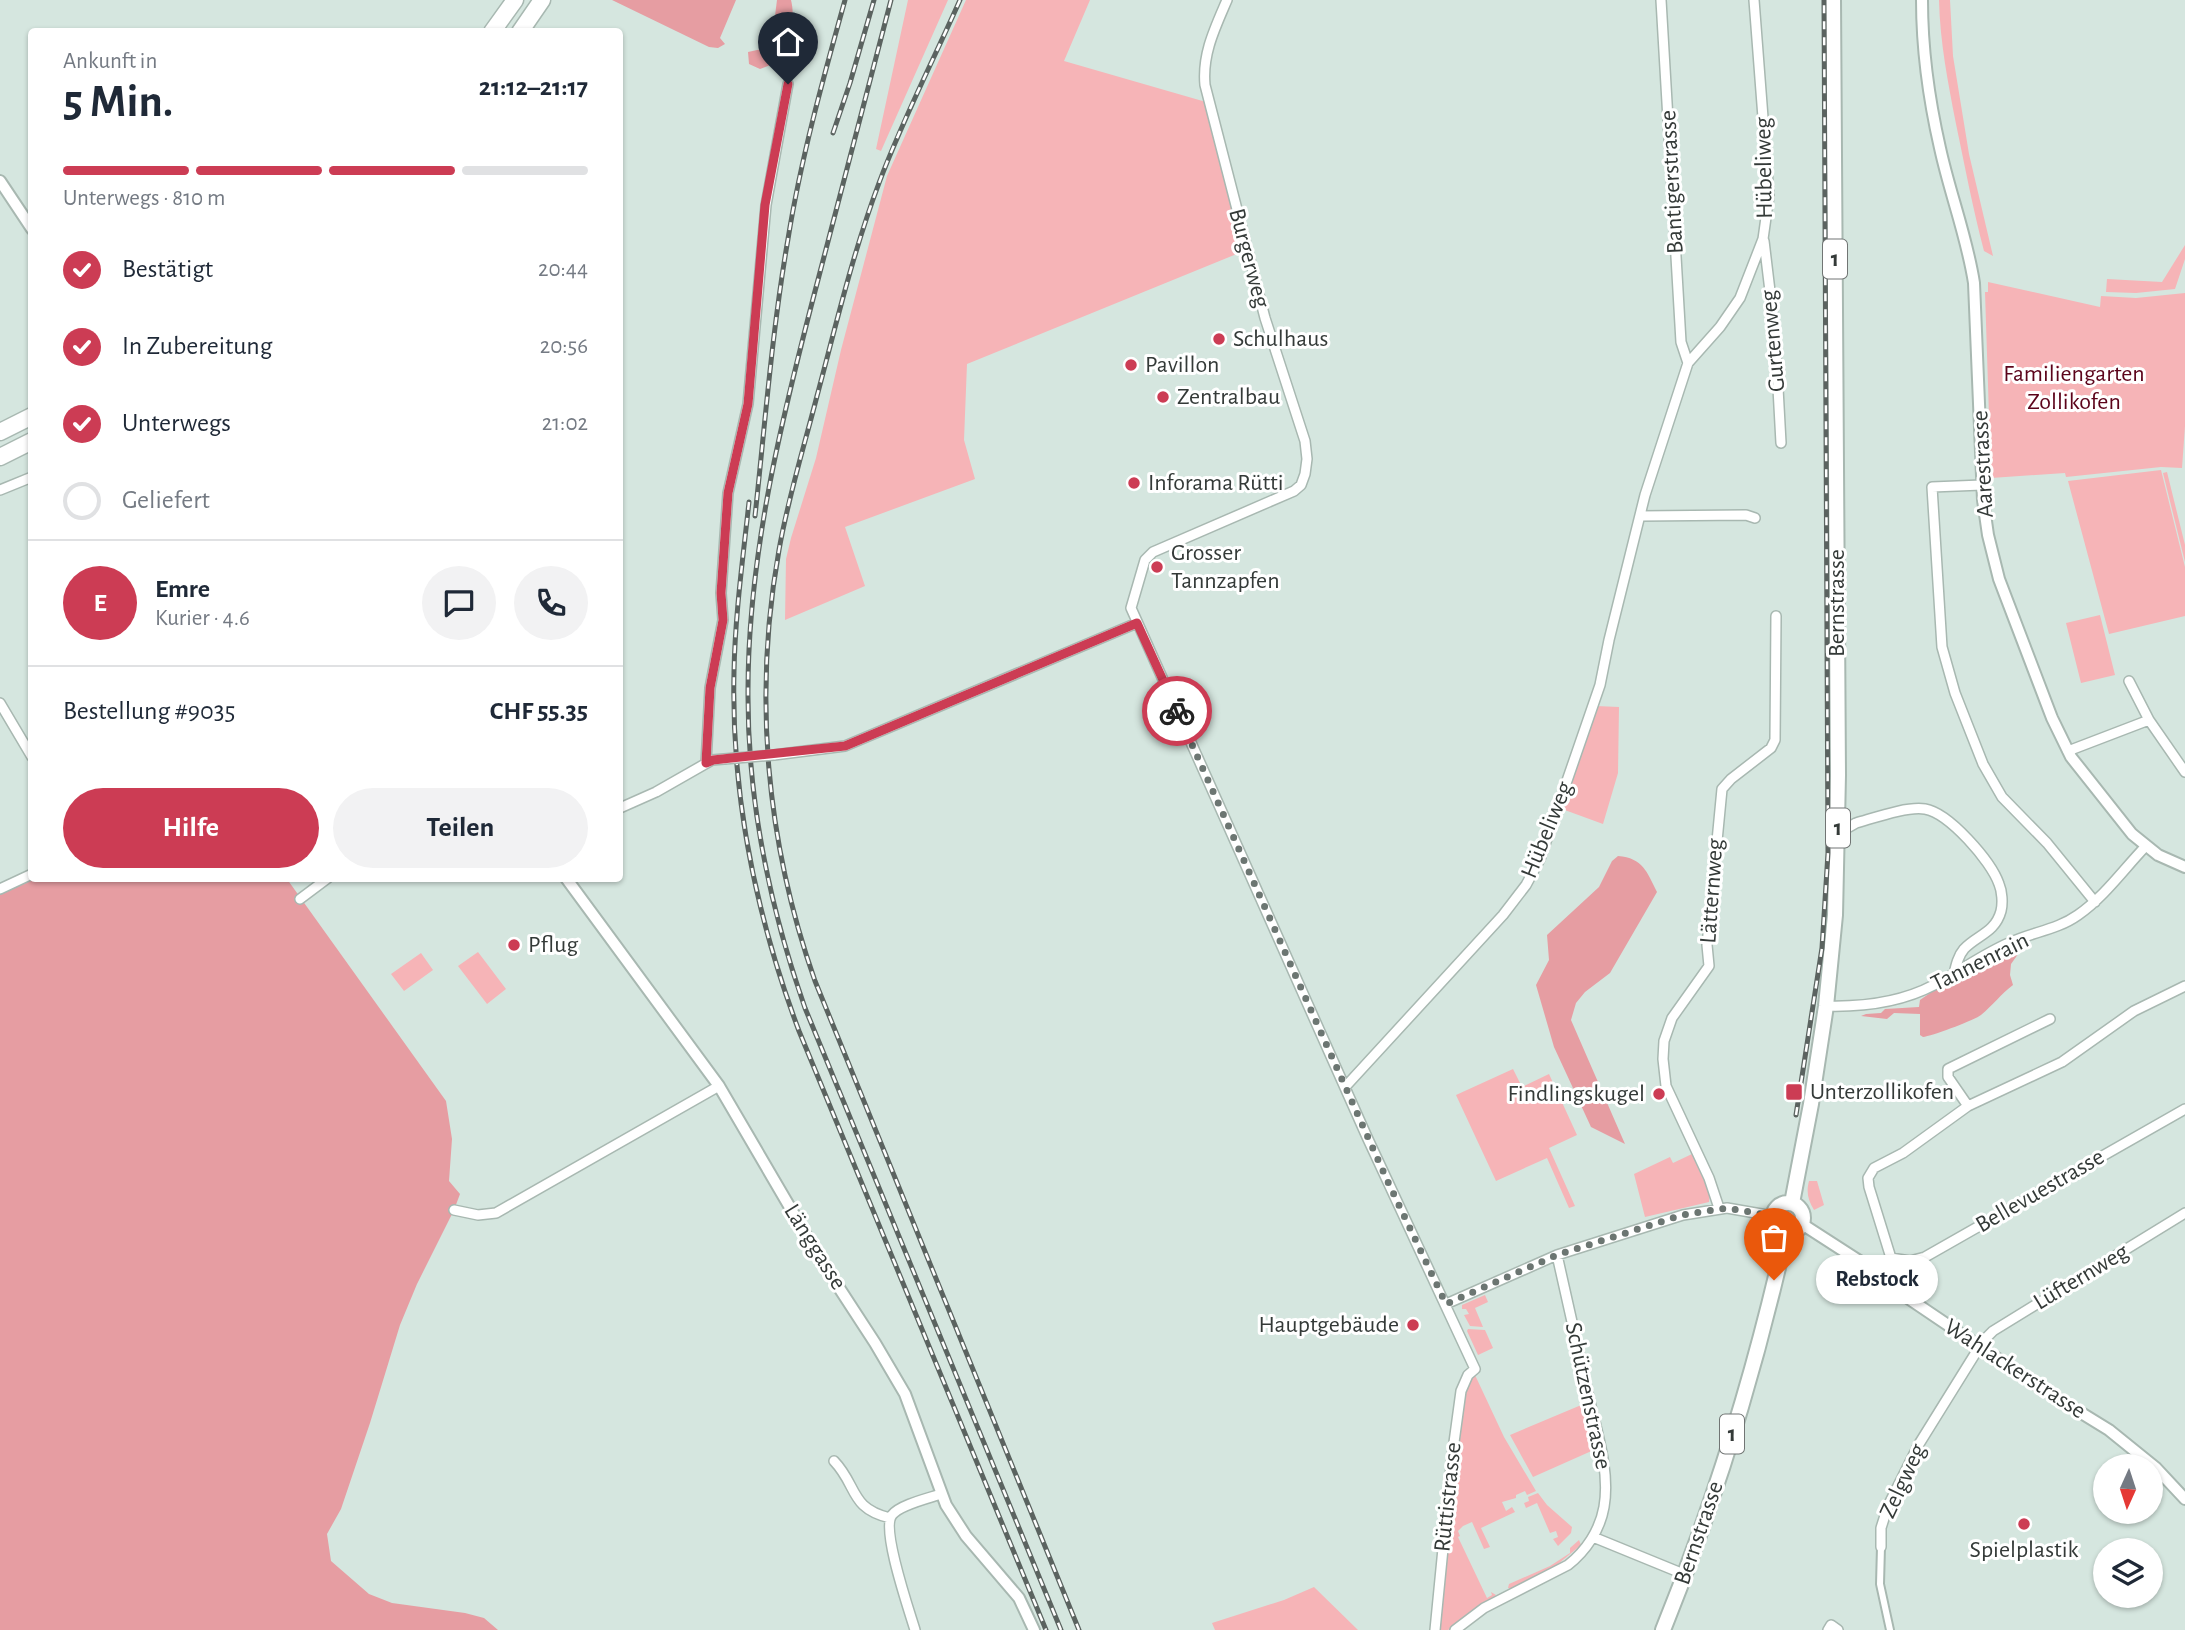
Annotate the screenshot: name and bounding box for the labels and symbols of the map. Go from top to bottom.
pin [758,12.0,818,84]
street label: Bantigerstrasse [1656,109,1688,255]
street label: Hübeliweg [1751,117,1777,219]
street label: Burgerweg [1224,206,1274,311]
road number: 1 [1823,240,1847,278]
street label: Gurtenweg [1757,289,1789,393]
place label: Schulhaus [1233,327,1328,351]
marker: Schulhaus [1211,331,1227,347]
place label: Pavillon [1145,353,1219,377]
marker: Pavillon [1123,357,1139,373]
park label: Familiengarten Zollikofen [2003,362,2145,414]
place label: Zentralbau [1177,385,1280,409]
marker: Zentralbau [1155,389,1171,405]
street label: Aarestrasse [1968,410,1998,518]
place label: Inforama Rütti [1148,471,1284,495]
marker: Inforama Rütti [1126,475,1142,491]
place label: Grosser Tannzapfen [1171,541,1280,593]
street label: Bernstrasse [1825,549,1849,657]
marker: Grosser Tannzapfen [1149,559,1165,575]
courier [1142,676,1212,746]
street label: Hübeliweg [1517,778,1577,882]
road number: 1 [1826,808,1850,848]
street label: Lätternweg [1696,837,1728,944]
street label: Tannenrain [1927,928,2033,996]
place label: Pflug [528,933,578,957]
marker: Pflug [506,937,522,953]
place label: Unterzollikofen [1810,1080,1954,1104]
place label: Findlingskugel [1507,1082,1645,1106]
marker: Unterzollikofen [1784,1082,1804,1102]
marker: Findlingskugel [1651,1086,1667,1102]
street label: Bellevuestrasse [1972,1145,2108,1237]
street label: Länggasse [779,1200,851,1294]
pin [1744,1208,1804,1280]
street label: Lüfternweg [2029,1239,2133,1315]
callout: Rebstock [1816,1256,1938,1304]
place label: Hauptgebäude [1258,1313,1399,1337]
street label: Wahlackerstrasse [1940,1314,2090,1424]
marker: Hauptgebäude [1405,1317,1421,1333]
street label: Schützenstrasse [1561,1320,1615,1472]
road number: 1 [1720,1414,1744,1454]
street label: Zelgweg [1875,1440,1931,1522]
street label: Rüttistrasse [1430,1441,1466,1553]
north arrow [2093,1454,2163,1524]
street label: Bernstrasse [1670,1478,1728,1588]
marker: Spielplastik [2016,1516,2032,1532]
place label: Spielplastik [1970,1538,2078,1562]

